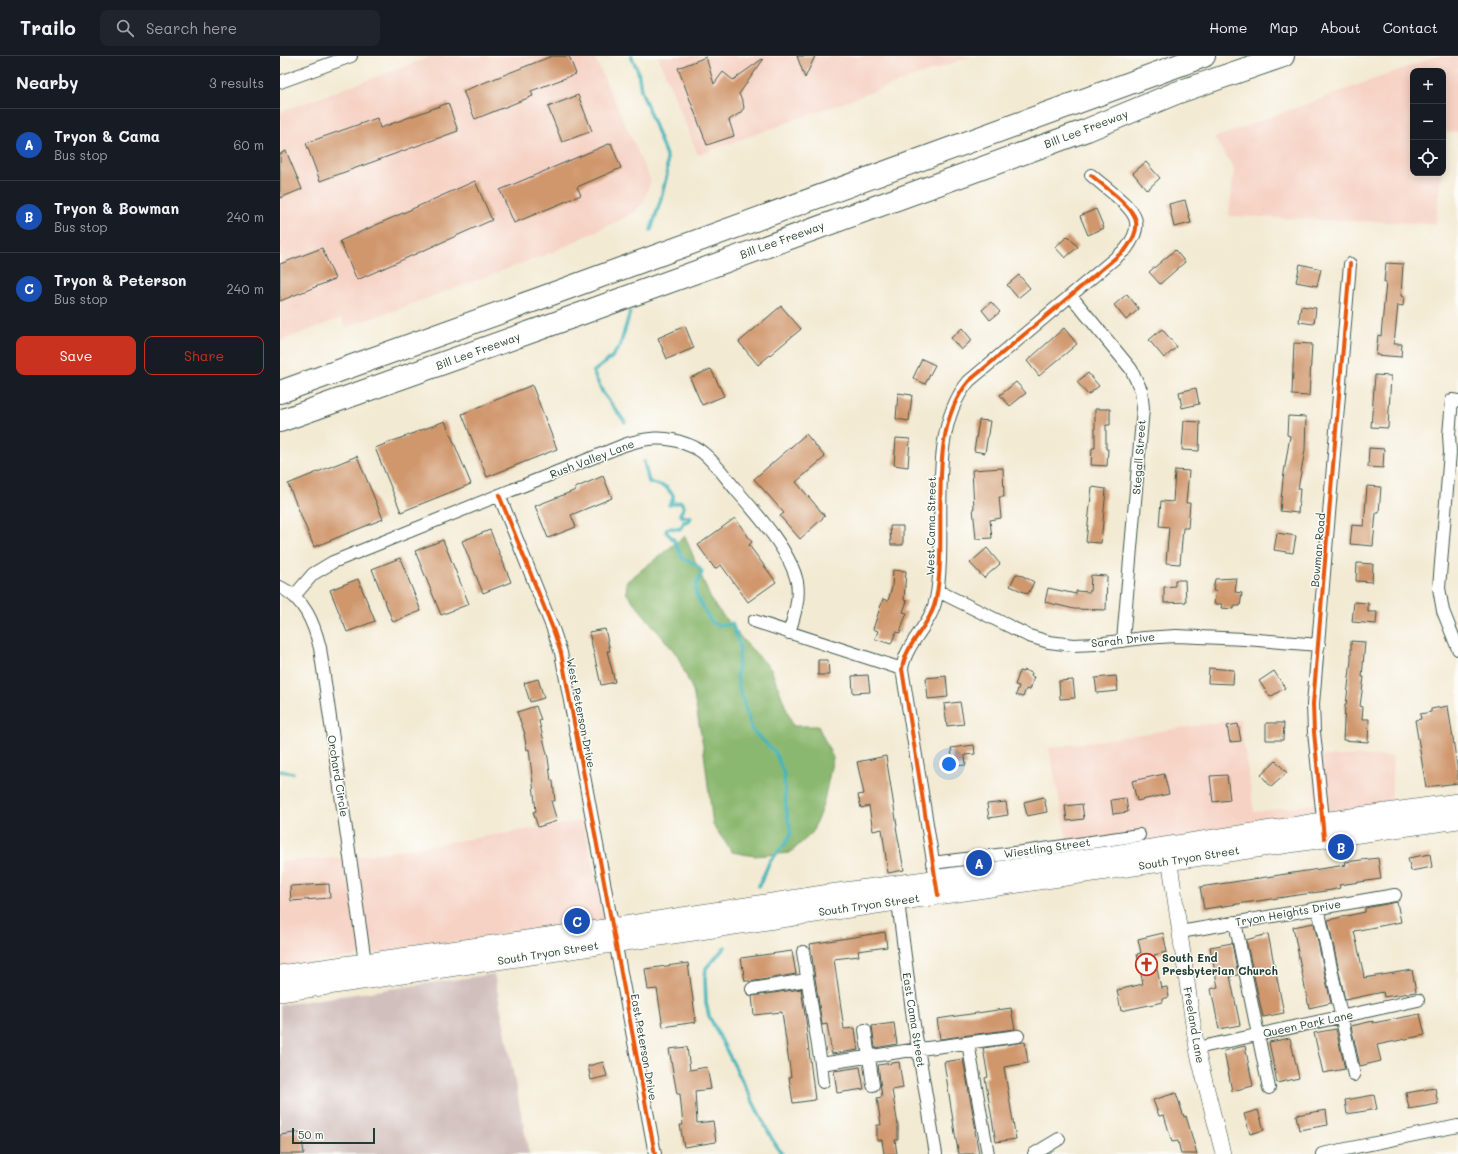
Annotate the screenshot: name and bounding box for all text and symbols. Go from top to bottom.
search box [100,10,380,46]
text: Trailo [20,15,76,40]
icon: search [114,17,136,39]
text: Search here [146,18,237,38]
text: Home [1209,18,1247,37]
text: Map [1269,18,1298,37]
text: About [1320,18,1361,37]
text: Contact [1383,18,1438,37]
map controls [1410,68,1446,176]
button: + [1410,68,1446,104]
text: Nearby [16,71,78,93]
text: 3 results [209,74,264,91]
button: − [1410,104,1446,140]
street label: Bill Lee Freeway [1042,106,1130,151]
text: Tryon & Cama [54,126,160,146]
text: A [24,136,34,153]
text: 60 m [234,136,264,153]
button: locate [1410,140,1446,176]
text: Bus stop [54,146,107,163]
text: Tryon & Bowman [54,198,179,218]
text: B [25,208,33,225]
text: 240 m [227,208,264,225]
street label: Bill Lee Freeway [738,217,826,262]
text: Bus stop [54,218,107,235]
text: Tryon & Peterson [54,270,186,290]
text: C [24,280,34,297]
text: 240 m [227,280,264,297]
text: Bus stop [54,290,107,307]
street label: Bill Lee Freeway [434,328,522,373]
button: Save [16,336,136,375]
button: Share [144,336,264,375]
street label: Stegall Street [1128,419,1149,495]
street label: Rush Valley Lane [547,435,636,482]
street label: West Cama Street [922,476,939,576]
street label: Bowman Road [1307,512,1328,588]
street label: Sarah Drive [1090,629,1156,650]
street label: West Peterson Drive [563,657,600,769]
street label: Orchard Circle [325,734,352,818]
your location [939,754,959,774]
pin: B [1328,832,1354,862]
street label: Wiestling Street [1003,834,1091,861]
street label: South Tryon Street [1137,842,1241,873]
pin: A [966,848,992,878]
street label: South Tryon Street [817,890,921,919]
street label: Tryon Heights Drive [1234,896,1342,929]
pin: C [564,906,590,936]
street label: South Tryon Street [496,937,600,968]
place label: South End Presbyterian Church [1162,950,1278,978]
church icon: South End Presbyterian Church [1134,951,1160,977]
street label: East Cama Street [900,971,929,1069]
street label: Freeland Lane [1180,986,1209,1064]
street label: East Peterson Drive [628,992,661,1102]
street label: Queen Park Lane [1261,1007,1355,1040]
scale bar [292,1126,375,1145]
text: 50 m [298,1127,324,1142]

